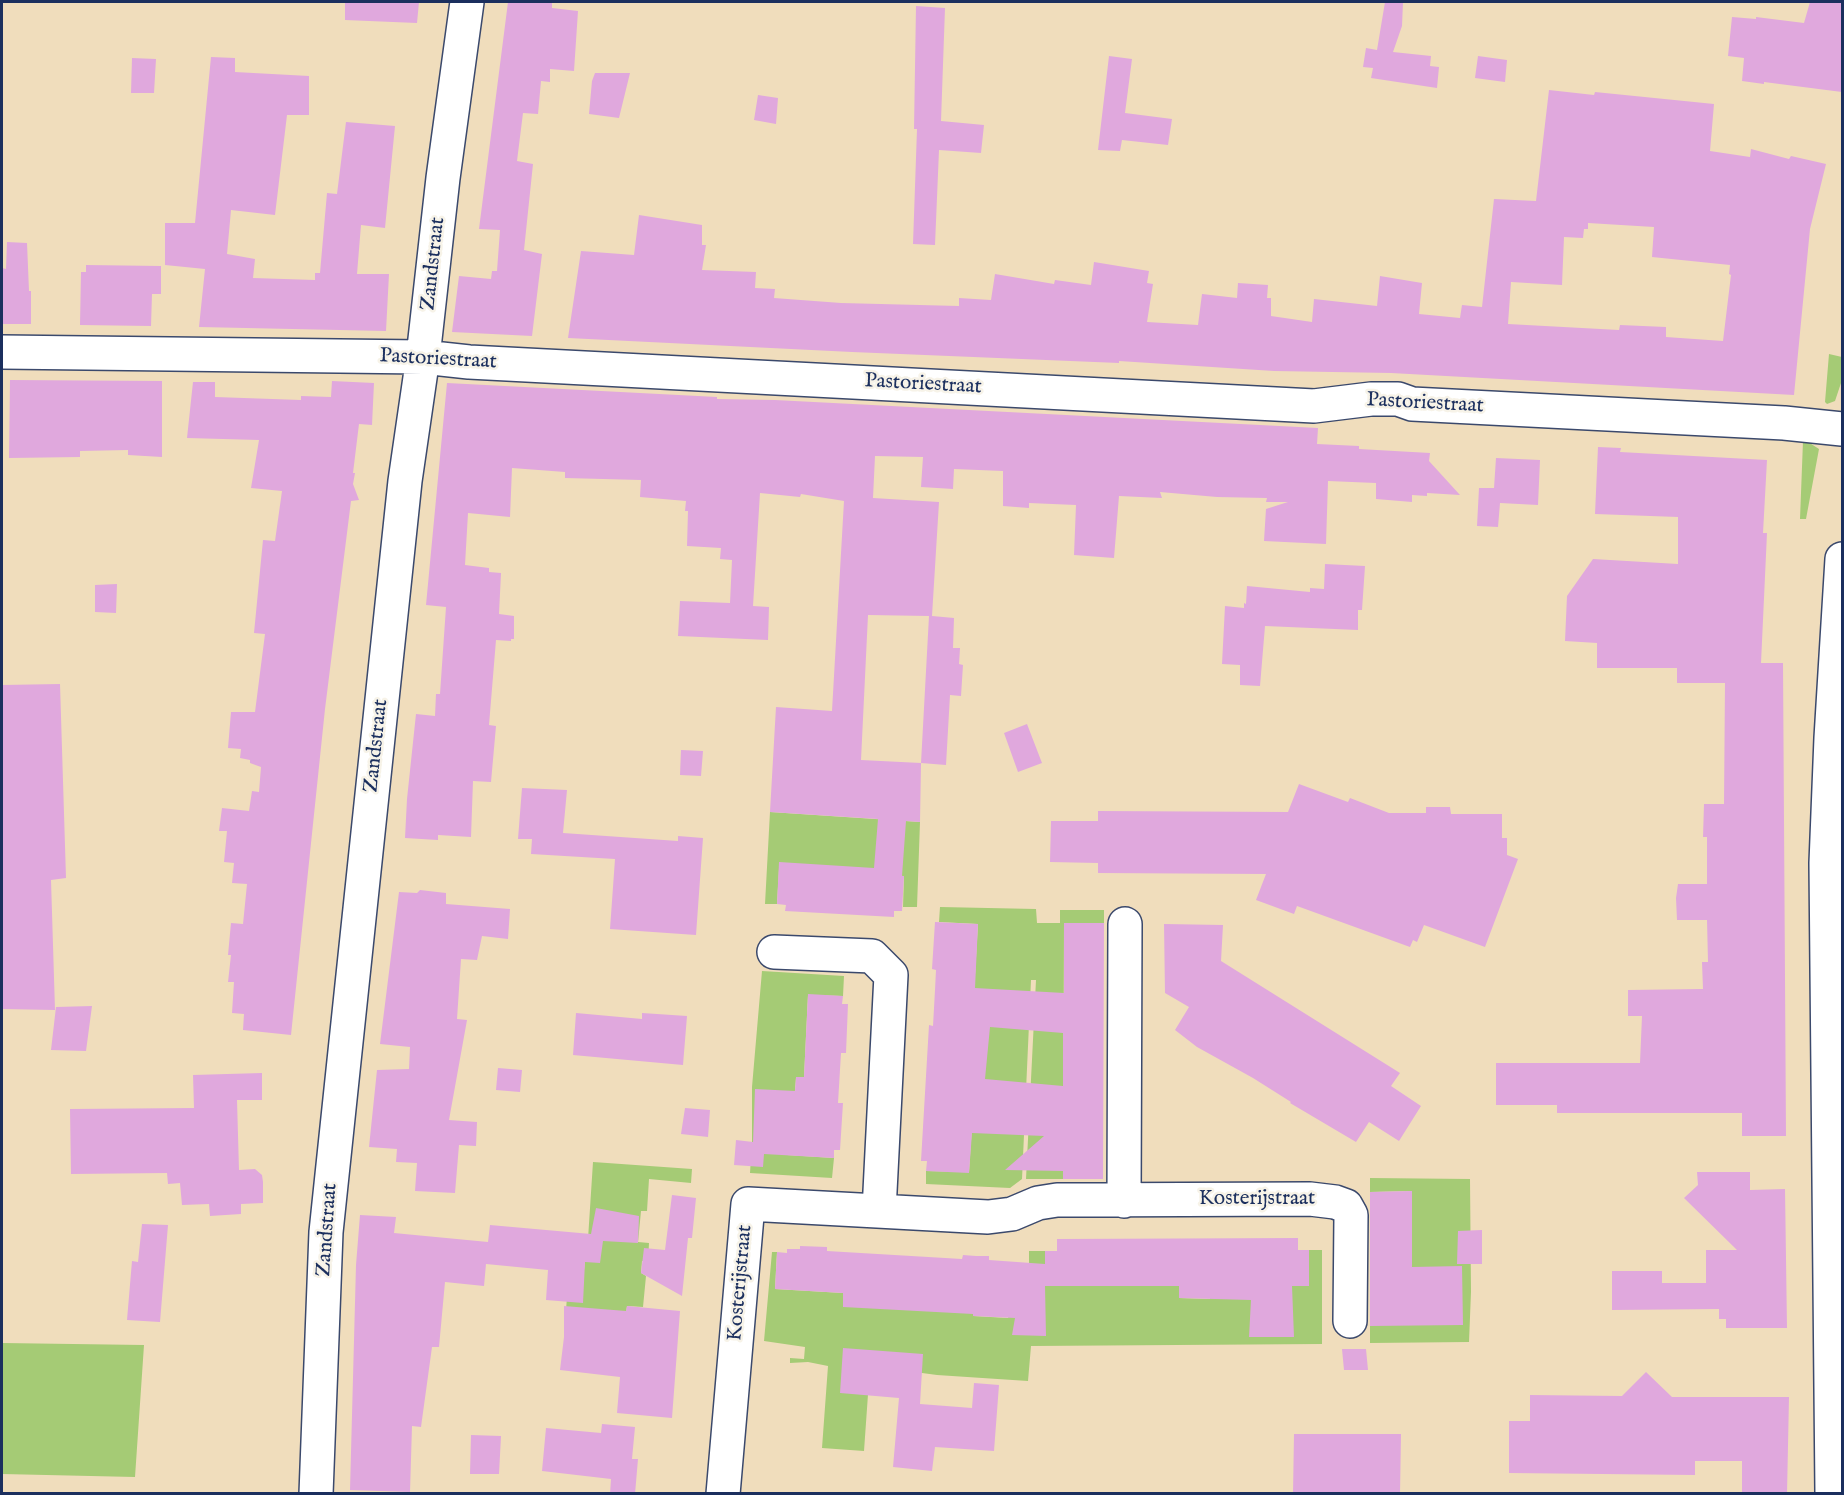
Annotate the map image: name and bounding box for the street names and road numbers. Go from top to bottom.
street label: Zandstraat [417,216,451,312]
street label: Pastoriestraat [379,344,497,376]
street label: Pastoriestraat [864,369,982,401]
street label: Pastoriestraat [1366,388,1484,420]
street label: Zandstraat [360,698,394,794]
street label: Zandstraat [312,1182,344,1278]
street label: Kosterijstraat [1199,1187,1315,1213]
street label: Kosterijstraat [723,1224,759,1342]

